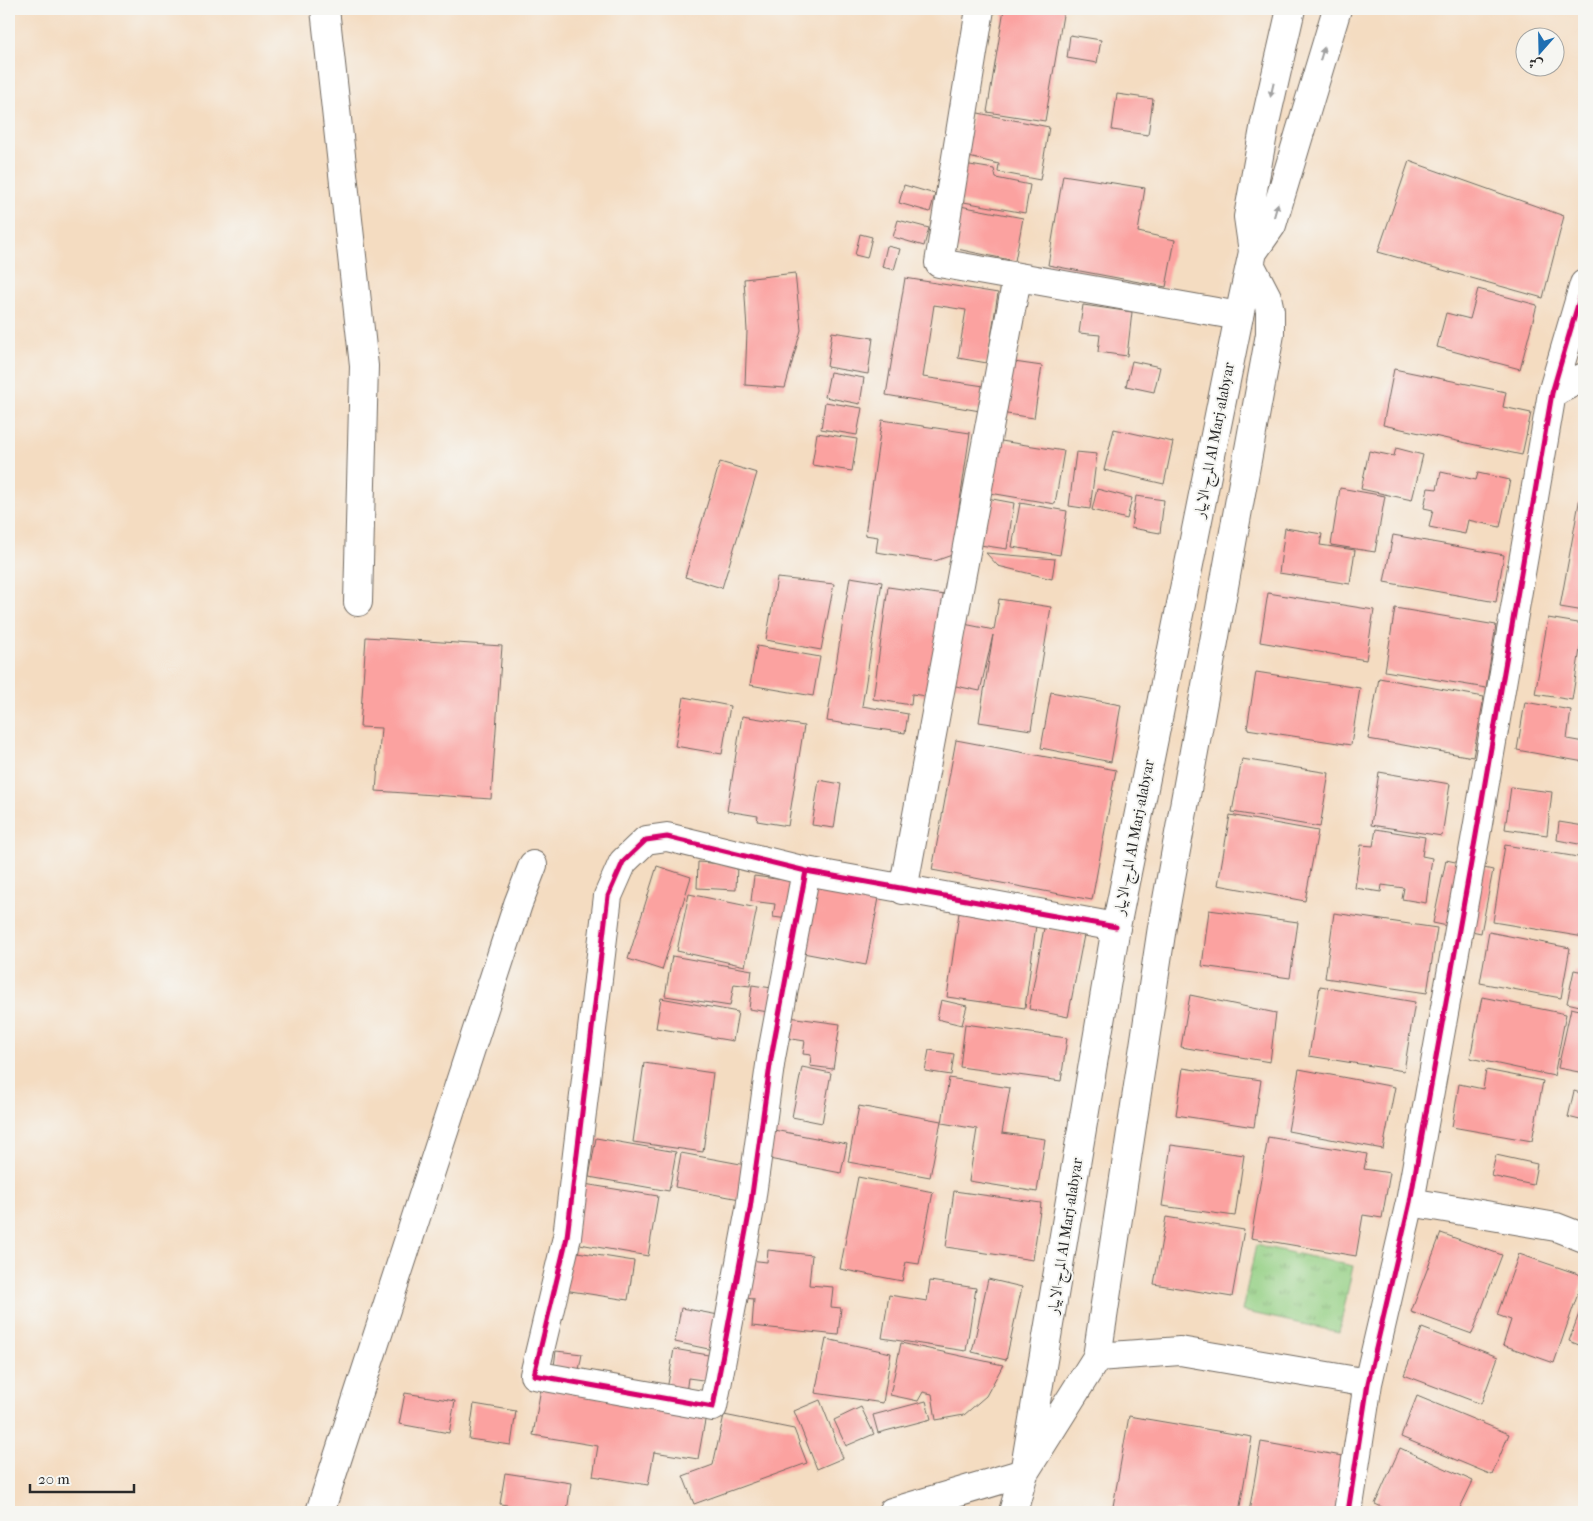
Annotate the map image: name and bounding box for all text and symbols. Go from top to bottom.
north arrow [1516,28,1566,78]
one-way arrow [1319,46,1327,61]
text: ش [1526,53,1545,74]
one-way arrow [1268,83,1276,98]
one-way arrow [1273,202,1281,217]
street label: المرج-الابيار Al Marj-alabyar [1190,360,1242,522]
street label: المرج-الابيار Al Marj-alabyar [1110,757,1162,919]
street label: المرج-الابيار Al Marj-alabyar [1043,1156,1090,1318]
scale bar [30,1461,134,1493]
text: 20 m [38,1470,70,1488]

